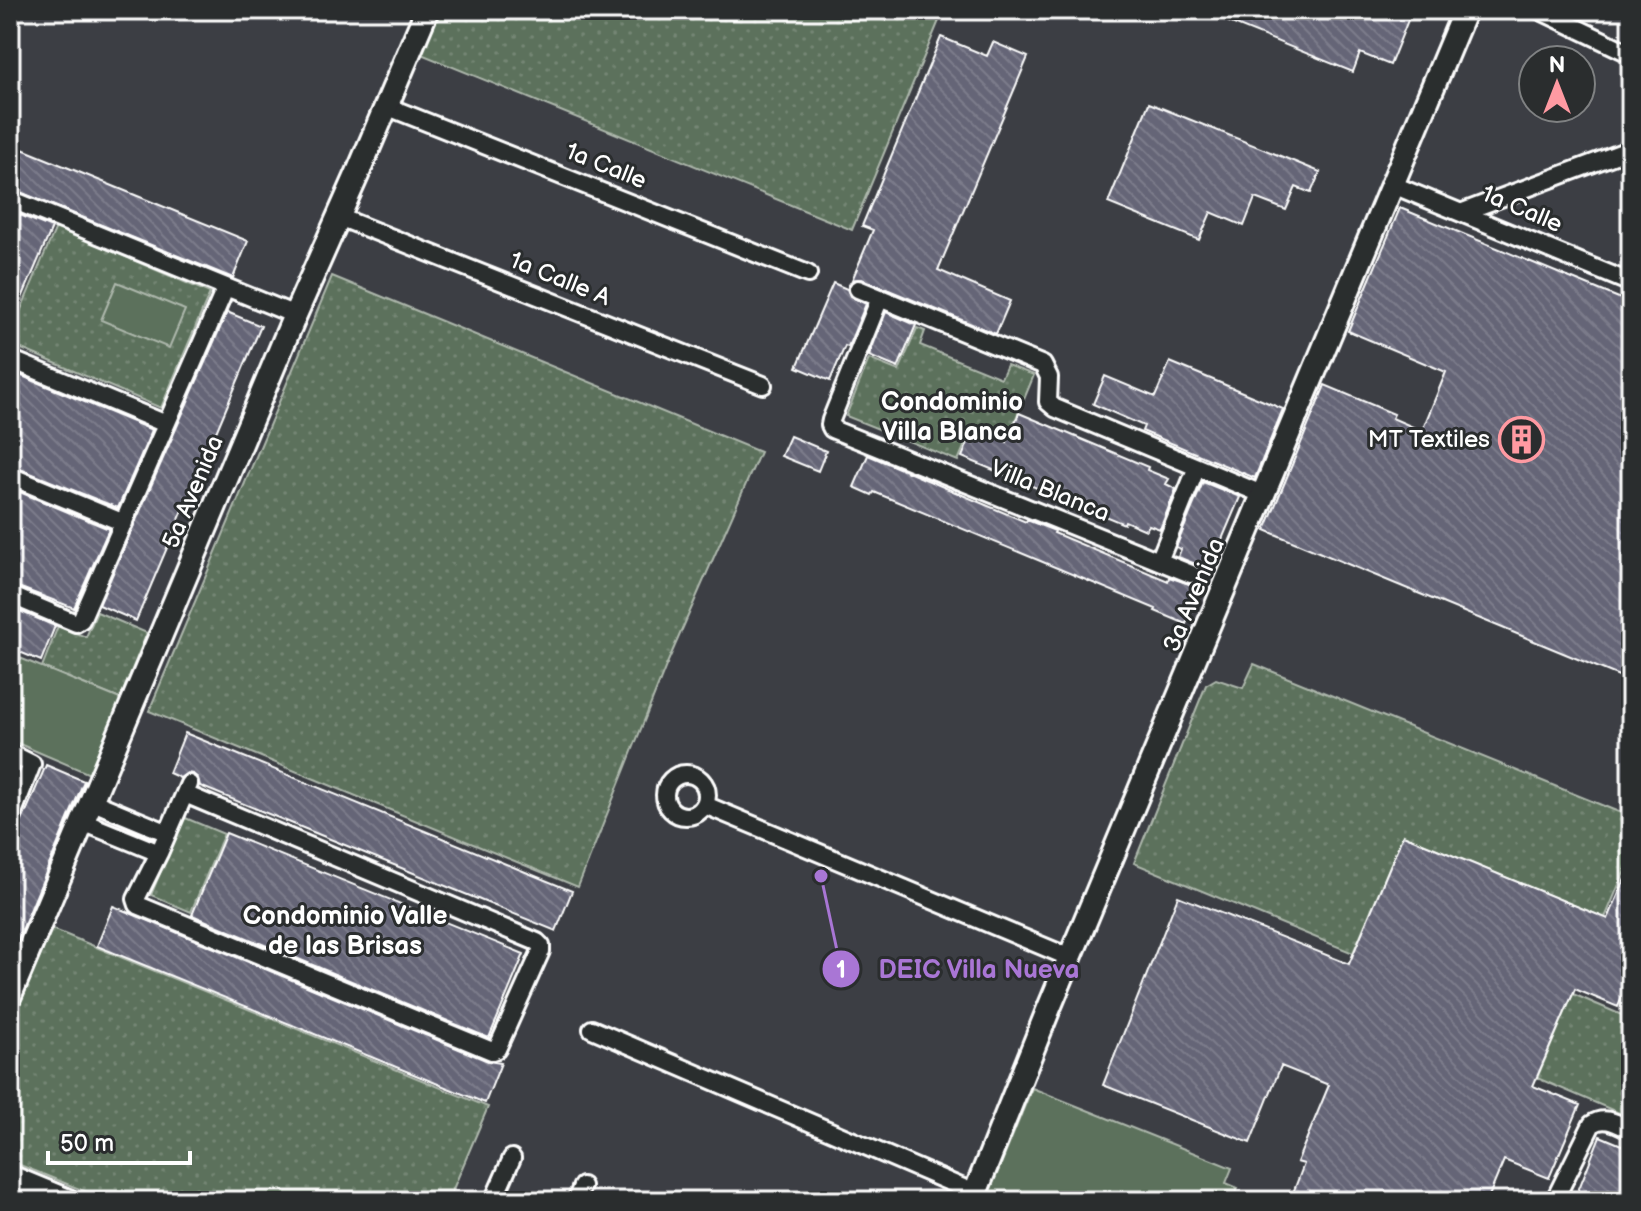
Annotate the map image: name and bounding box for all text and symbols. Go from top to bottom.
north arrow [1517,44,1597,124]
text: N [1549,52,1565,79]
street label: 1a Calle [561,137,651,195]
street label: 1a Calle [1477,179,1567,239]
street label: 1a Calle A [505,246,615,312]
district label: Condominio Villa Blanca [881,387,1023,448]
building icon: MT Textiles [1497,415,1545,463]
place label: MT Textiles [1368,425,1490,454]
street label: 5a Avenida [156,431,230,553]
street label: Villa Blanca [986,454,1114,528]
street label: 3a Avenida [1157,534,1231,656]
district label: Condominio Valle de las Brisas [243,901,447,962]
callout: DEIC Villa Nueva [821,944,1096,994]
text: DEIC Villa Nueva [879,955,1079,986]
text: 1 [836,956,846,985]
scale bar [48,1115,190,1165]
text: 50 m [60,1129,114,1158]

